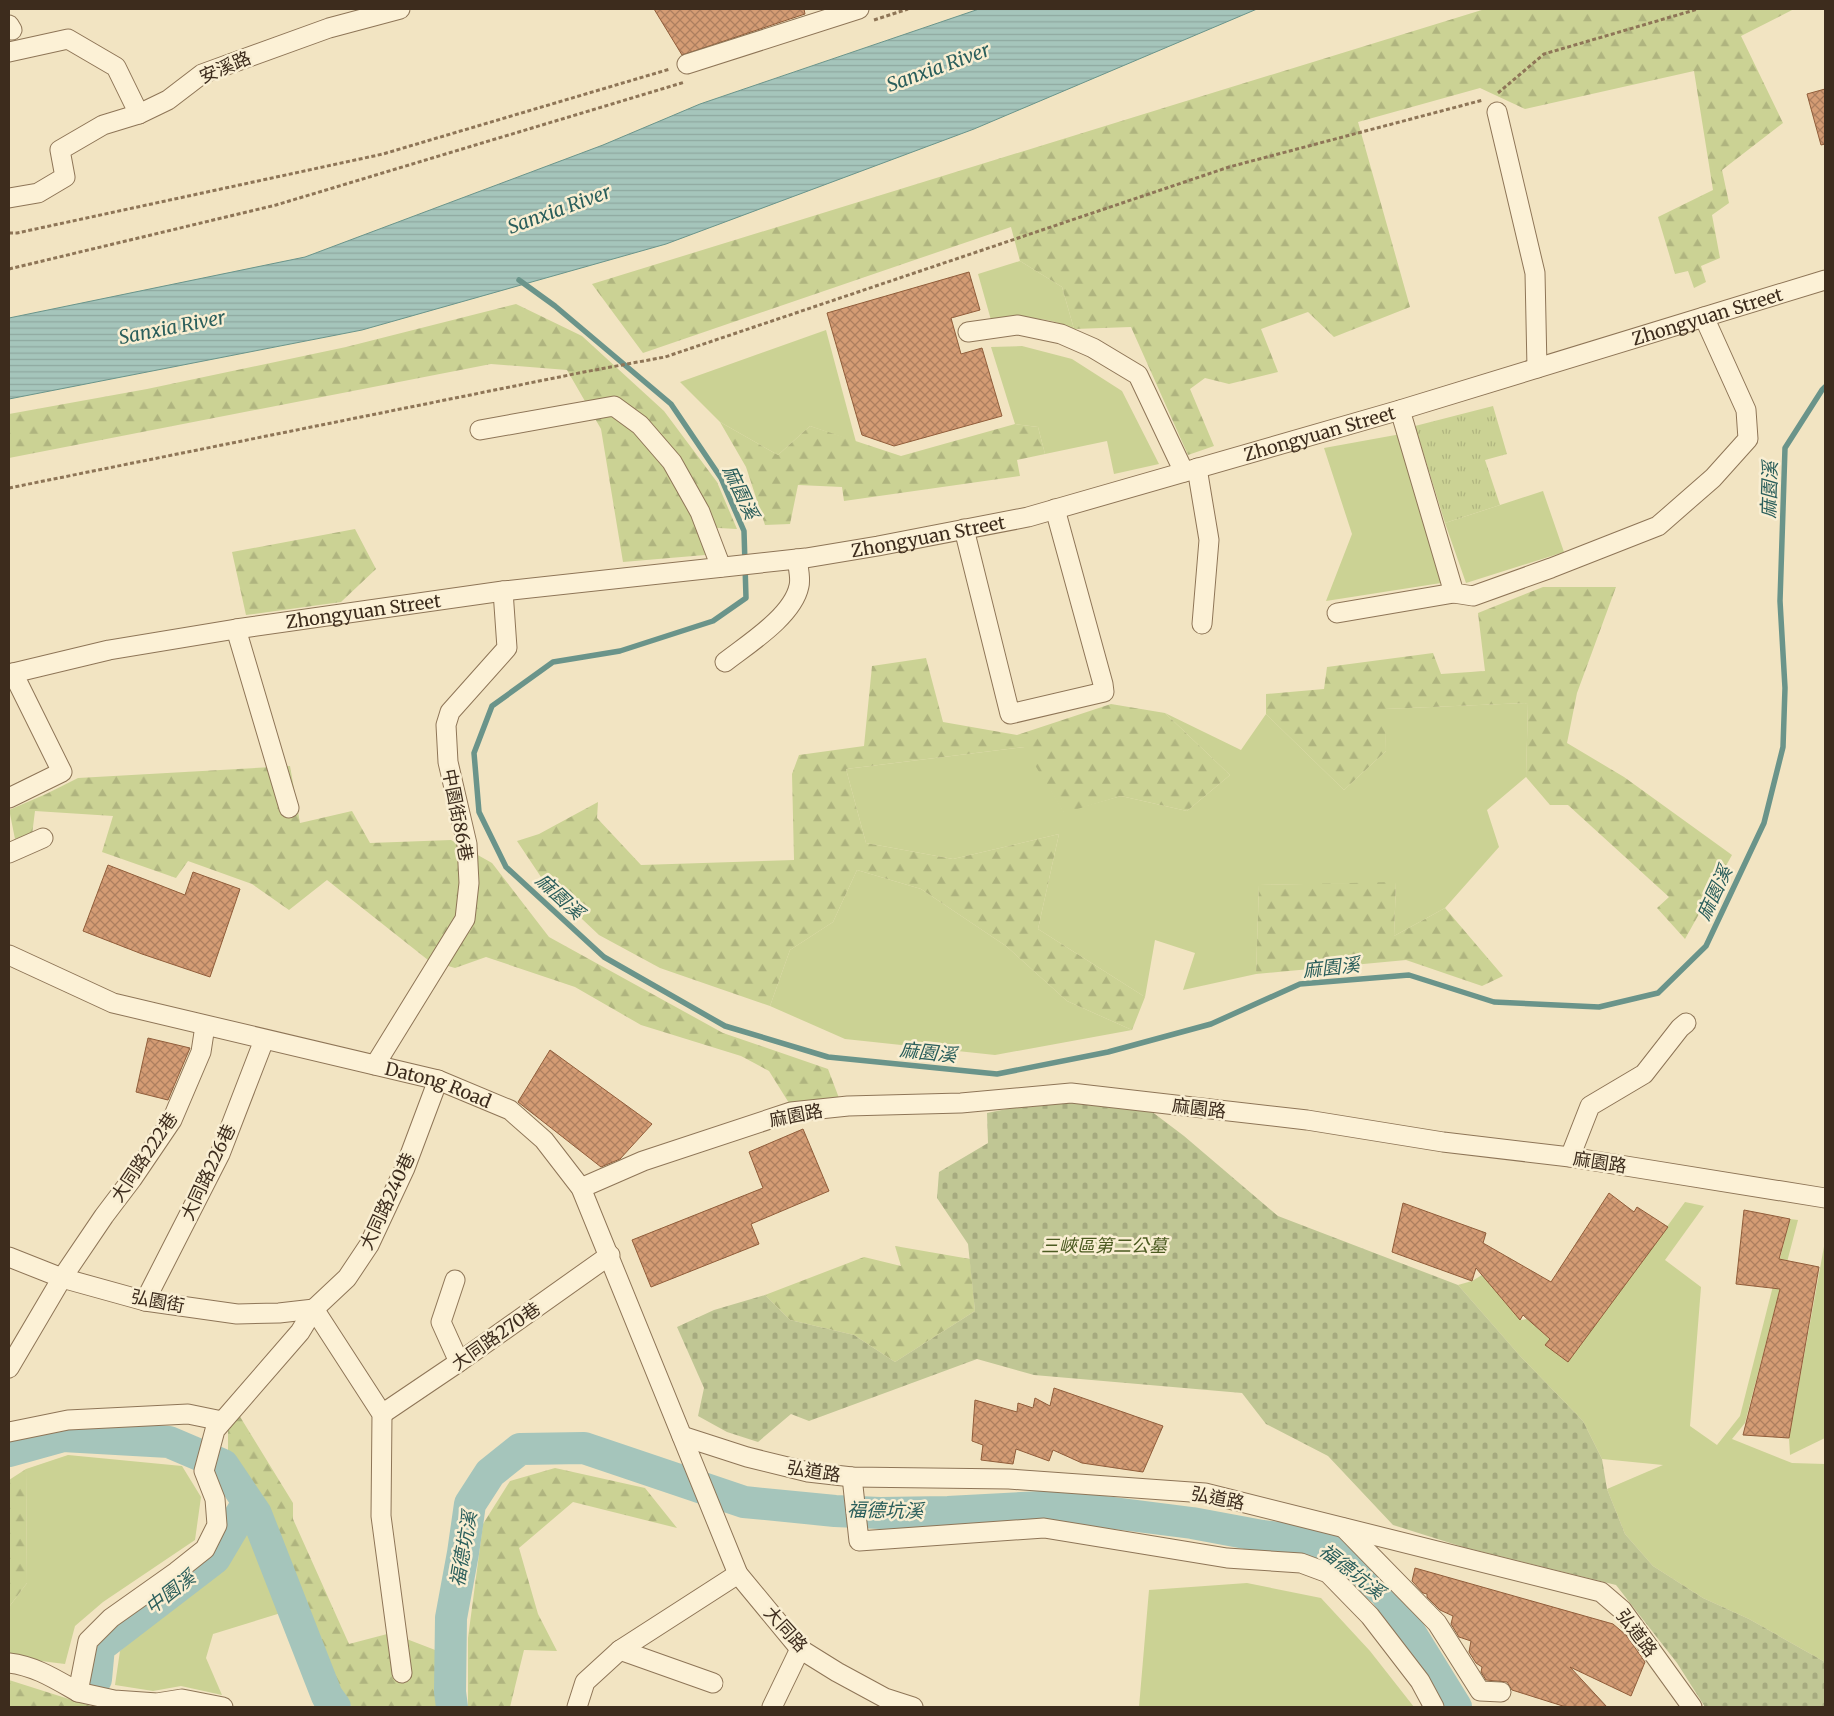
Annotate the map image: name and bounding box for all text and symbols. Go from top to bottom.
water label: Sanxia River [883,37,993,97]
street label: 安溪路 [196,46,254,88]
water label: Sanxia River [504,179,614,239]
street label: Zhongyuan Street [1629,282,1785,350]
water label: Sanxia River [117,305,228,349]
street label: Zhongyuan Street [1241,401,1398,466]
water label: 麻園溪 [1756,458,1782,519]
water label: 麻園溪 [718,461,765,526]
street label: Zhongyuan Street [849,510,1007,562]
street label: Zhongyuan Street [284,588,442,633]
street label: 中園街86巷 [438,767,478,863]
water label: 麻園溪 [1691,859,1738,924]
water label: 麻園溪 [531,868,591,926]
water label: 麻園溪 [1301,952,1364,982]
water label: 麻園溪 [898,1037,961,1067]
street label: Datong Road [383,1056,495,1113]
street label: 麻園路 [1171,1093,1227,1123]
street label: 麻園路 [767,1099,825,1131]
street label: 大同路222巷 [106,1108,182,1206]
street label: 大同路226巷 [176,1120,240,1224]
street label: 麻園路 [1572,1146,1628,1178]
street label: 大同路240巷 [354,1149,420,1253]
park label: 三峽區第二公墓 [1041,1234,1170,1257]
street label: 弘園街 [129,1285,187,1317]
street label: 大同路270巷 [447,1297,545,1375]
street label: 弘道路 [786,1455,842,1487]
street label: 弘道路 [1189,1482,1247,1514]
water label: 福德坑溪 [847,1497,926,1523]
water label: 福德坑溪 [445,1507,482,1589]
water label: 福德坑溪 [1315,1538,1392,1606]
water label: 中園溪 [140,1563,202,1619]
street label: 大同路 [759,1601,813,1657]
street label: 弘道路 [1612,1605,1662,1661]

